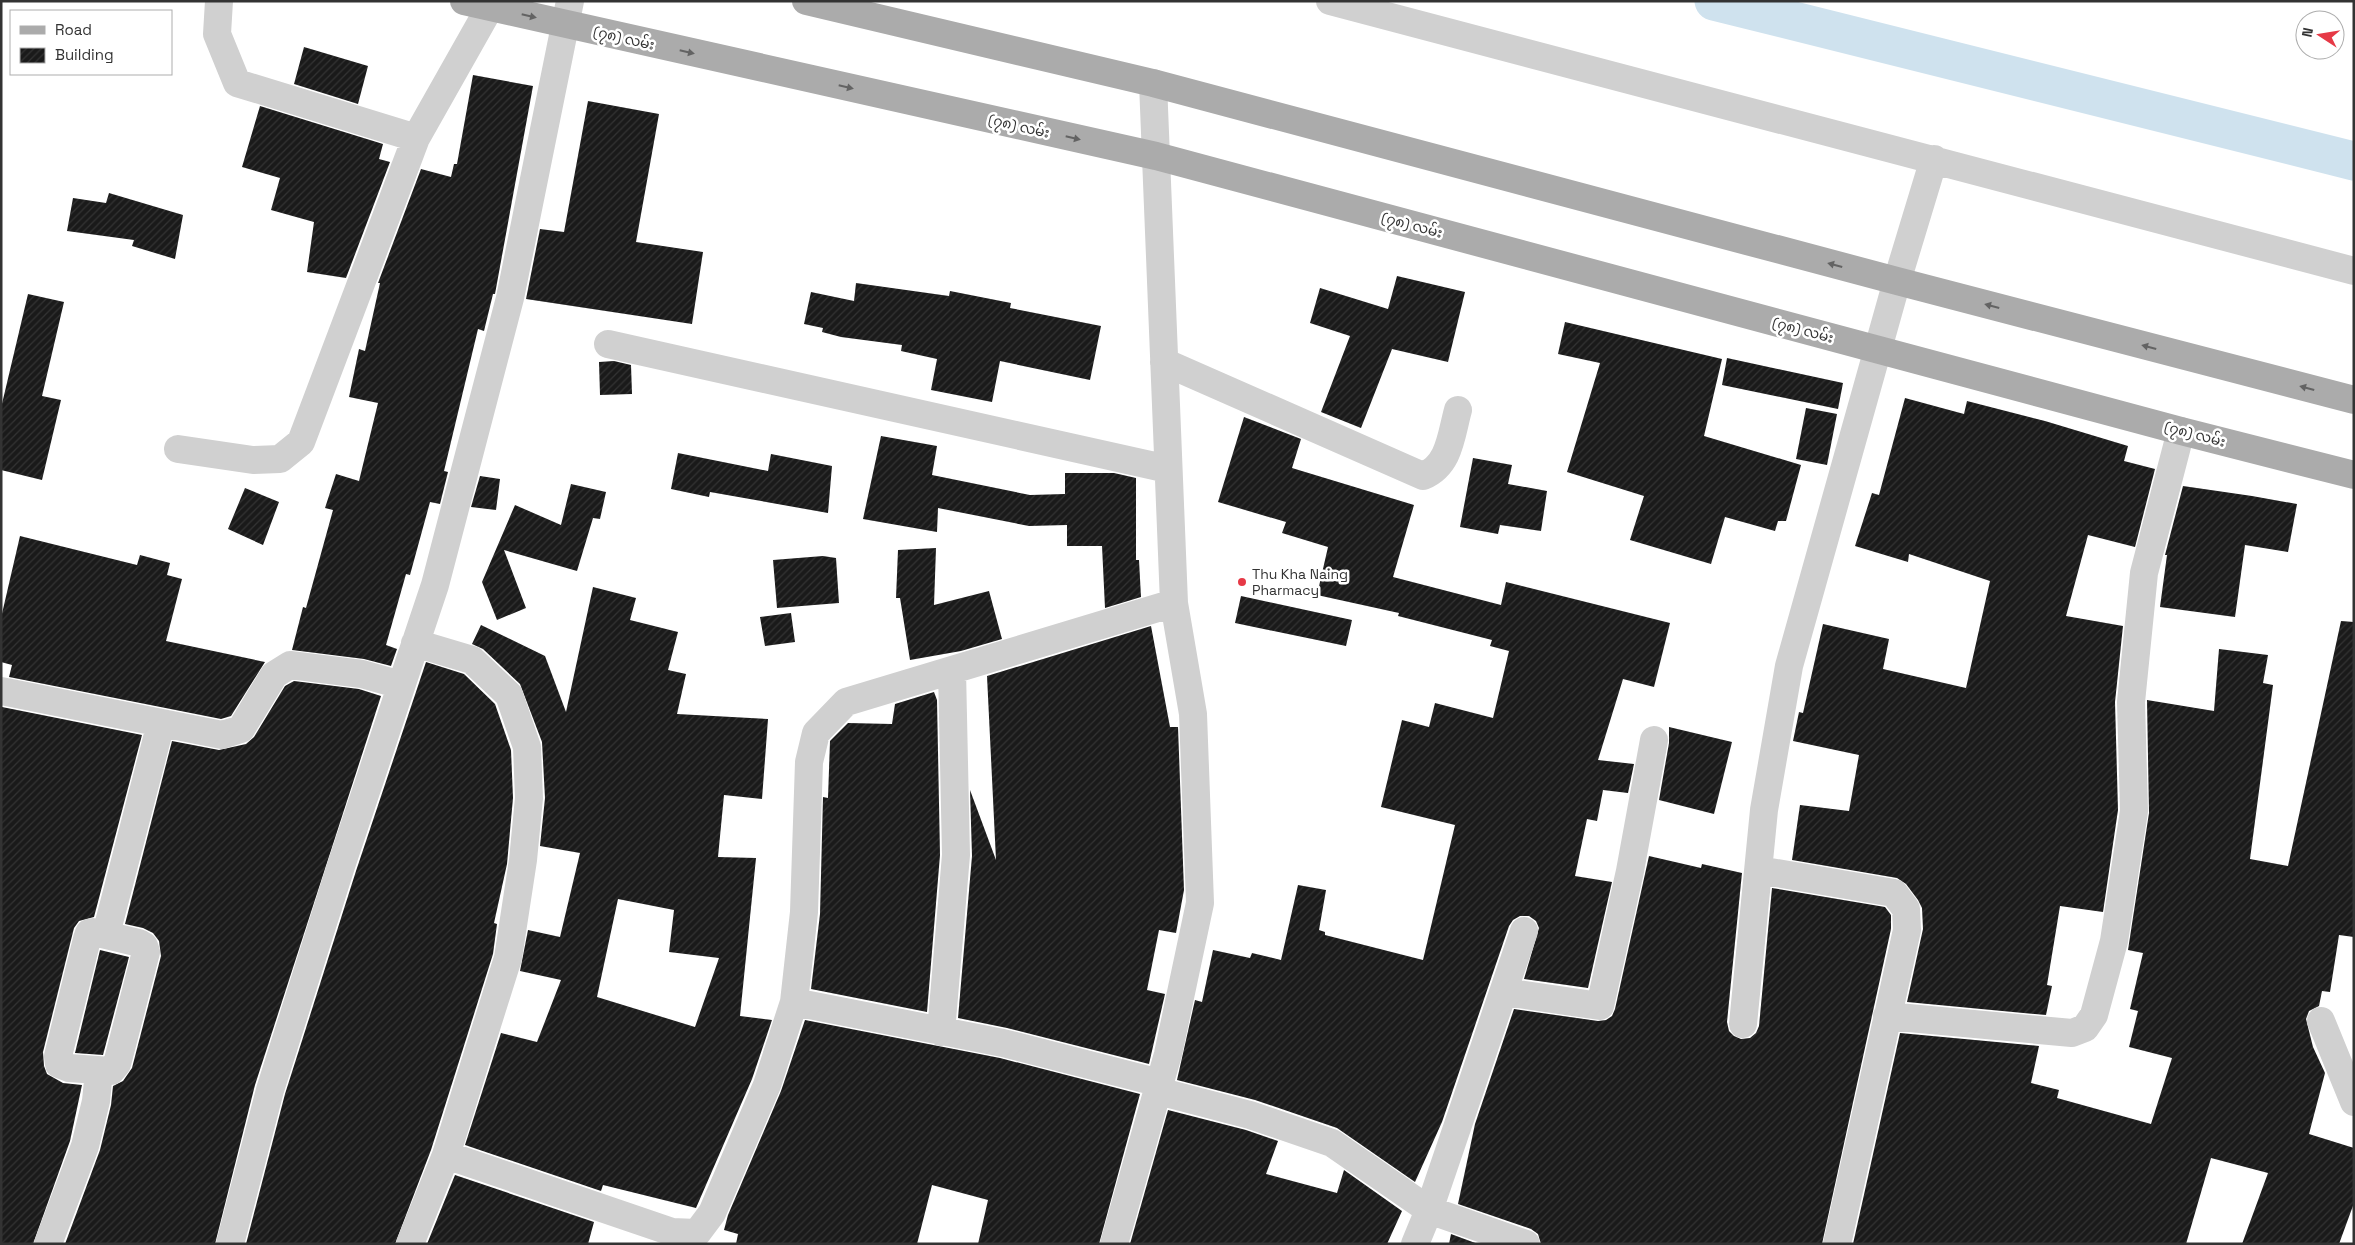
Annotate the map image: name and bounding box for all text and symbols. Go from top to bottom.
legend [10,10,172,75]
north arrow [2295,10,2345,60]
one-way arrow [521,12,536,20]
text: Road [55,20,92,39]
street label: (၇၈) လမ်း [591,21,657,57]
text: N [2298,26,2317,39]
text: Building [55,45,114,64]
one-way arrow [680,48,695,56]
one-way arrow [838,83,853,91]
street label: (၇၈) လမ်း [986,109,1052,145]
one-way arrow [1065,134,1080,142]
street label: (၇၈) လမ်း [1379,207,1445,245]
one-way arrow [1827,261,1842,269]
one-way arrow [1984,302,2000,310]
street label: (၇၈) လမ်း [1770,312,1836,350]
one-way arrow [2142,343,2157,351]
one-way arrow [2299,384,2314,392]
street label: (၇၈) လမ်း [2162,416,2228,454]
place label: Thu Kha Naing Pharmacy [1252,565,1348,599]
marker: Thu Kha Naing Pharmacy [1236,576,1248,588]

